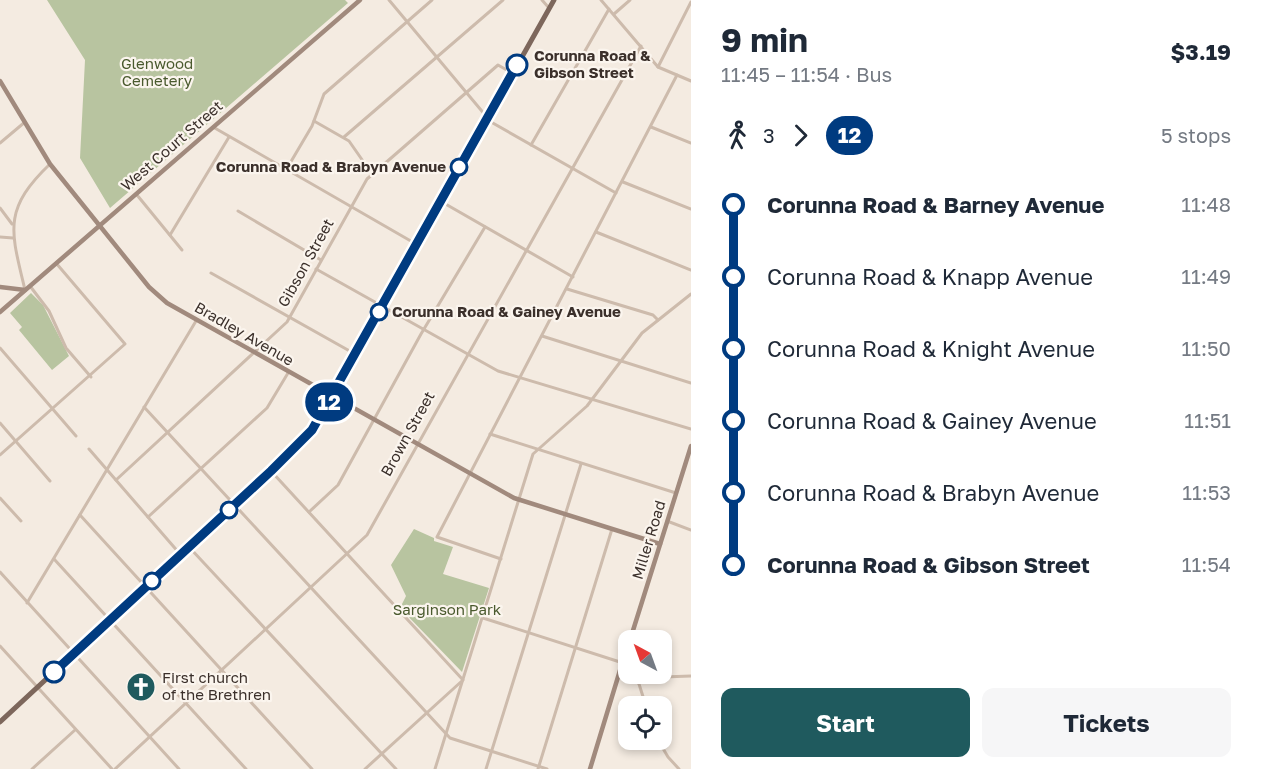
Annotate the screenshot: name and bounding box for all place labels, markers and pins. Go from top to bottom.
place label: Corunna Road & Gibson Street [534,46,651,81]
marker: Corunna Road & Gibson Street [506,54,528,76]
place label: Corunna Road & Brabyn Avenue [216,157,446,175]
marker: Corunna Road & Brabyn Avenue [450,158,468,176]
place label: Corunna Road & Gainey Avenue [392,302,621,320]
marker: Corunna Road & Gainey Avenue [370,303,388,321]
unlabelled marker [220,501,238,519]
unlabelled marker [143,572,161,590]
unlabelled marker [43,661,65,683]
place label: First church of the Brethren [162,668,271,703]
church icon: First church of the Brethren [125,671,157,703]

